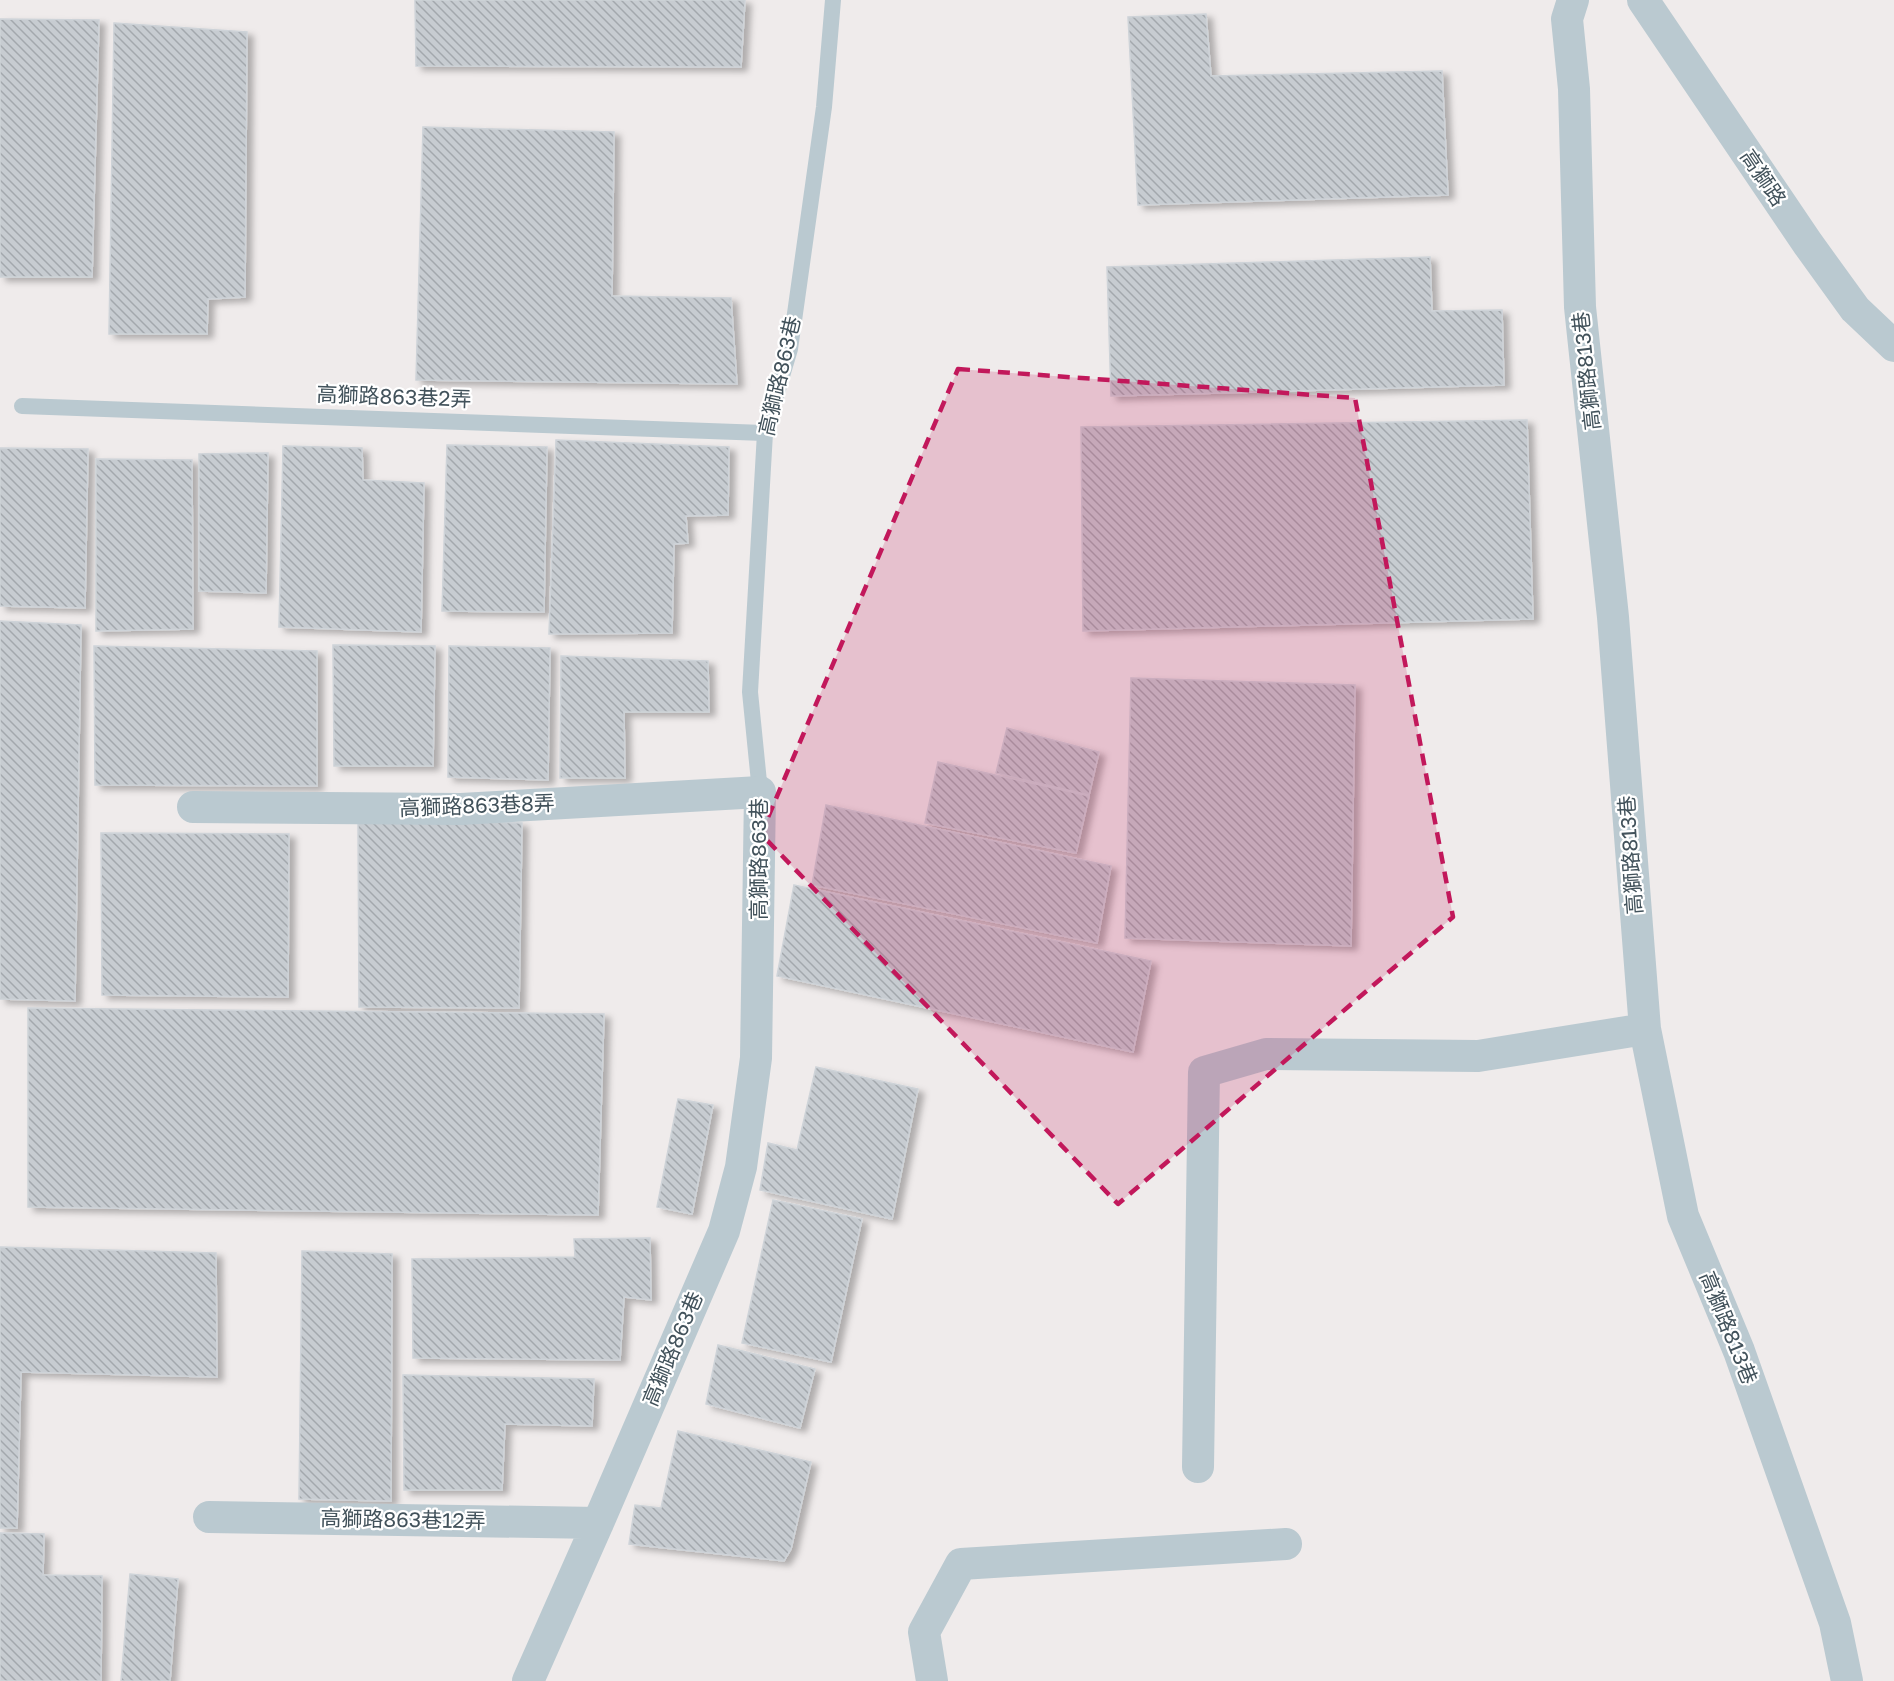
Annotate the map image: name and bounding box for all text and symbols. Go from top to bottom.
street label: 高獅路 [1735,144,1792,211]
street label: 高獅路813巷 [1567,310,1605,432]
street label: 高獅路863巷 [753,314,805,438]
street label: 高獅路863巷2弄 [316,380,472,412]
street label: 高獅路863巷8弄 [399,789,555,821]
street label: 高獅路813巷 [1613,795,1647,915]
street label: 高獅路863巷 [745,798,771,920]
street label: 高獅路813巷 [1695,1267,1763,1388]
street label: 高獅路863巷 [636,1287,708,1410]
street label: 高獅路863巷12弄 [320,1505,486,1533]

